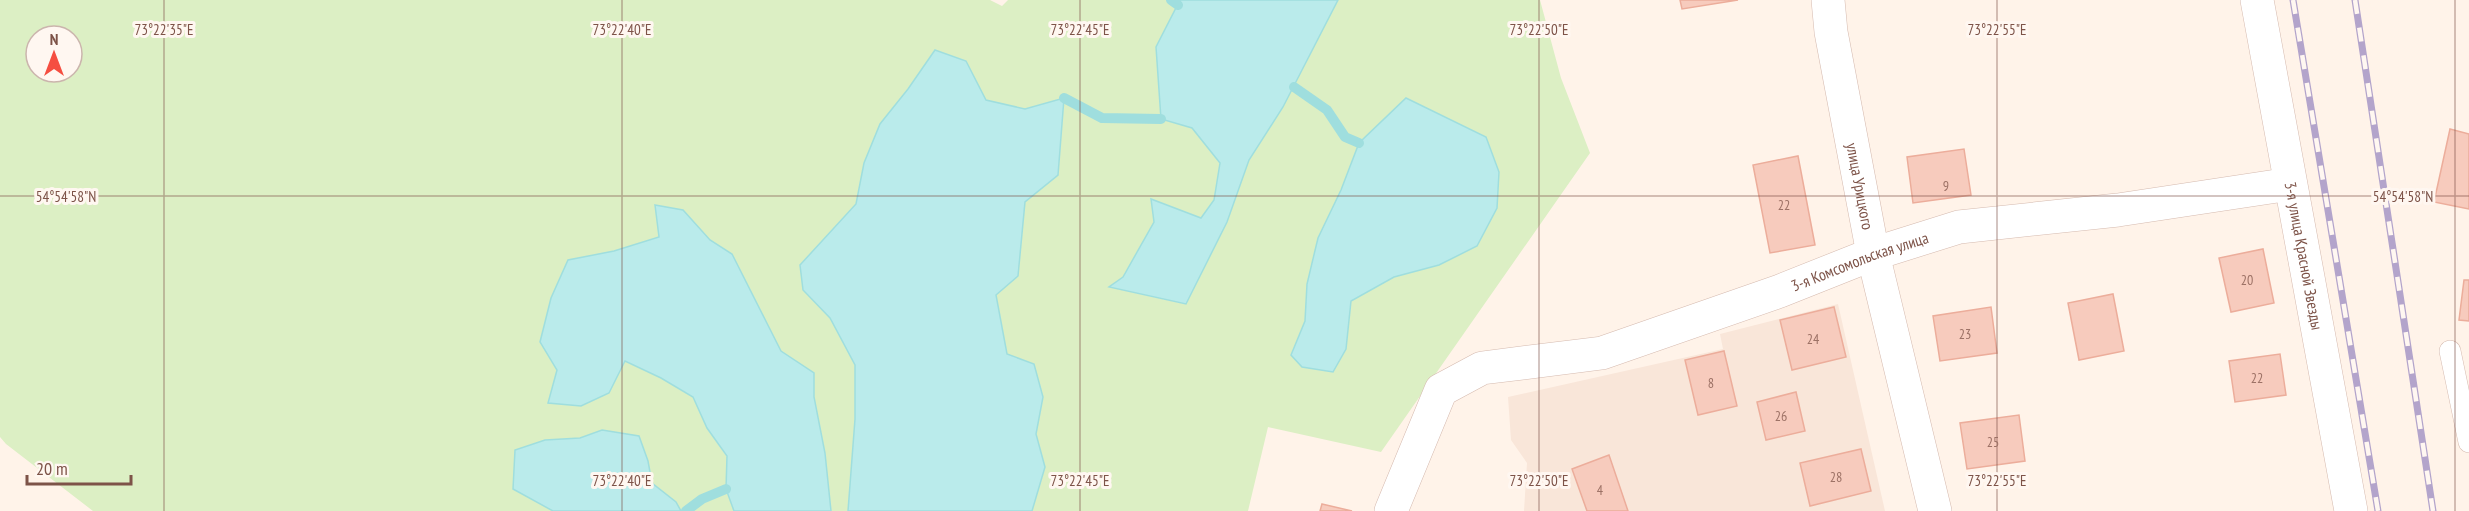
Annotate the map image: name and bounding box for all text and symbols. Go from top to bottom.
text: 73°22'35"E [134,20,194,39]
text: 73°22'40"E [592,20,652,39]
text: 73°22'45"E [1050,20,1110,39]
text: 73°22'50"E [1509,20,1569,39]
text: 73°22'55"E [1967,20,2027,39]
north arrow [24,24,84,84]
text: N [50,29,58,49]
street label: улица Урицкого [1842,141,1878,231]
house number: 9 [1943,177,1949,195]
street label: 3-я улица Красной Звезды [2281,180,2327,331]
text: 54°54'58"N [36,187,96,206]
text: 54°54'58"N [2373,187,2433,206]
house number: 22 [1778,196,1790,214]
street label: 3-я Комсомольская улица [1788,227,1931,296]
house number: 20 [2241,271,2253,289]
house number: 23 [1959,325,1971,343]
house number: 24 [1807,330,1820,348]
house number: 22 [2251,369,2263,387]
house number: 8 [1708,374,1714,392]
house number: 26 [1775,407,1787,425]
house number: 25 [1987,433,1999,451]
scale bar [27,448,130,486]
text: 20 m [36,457,68,480]
house number: 28 [1830,468,1842,486]
text: 73°22'40"E [592,471,652,490]
text: 73°22'45"E [1050,471,1110,490]
text: 73°22'50"E [1509,471,1569,490]
text: 73°22'55"E [1967,471,2027,490]
house number: 4 [1597,481,1604,499]

